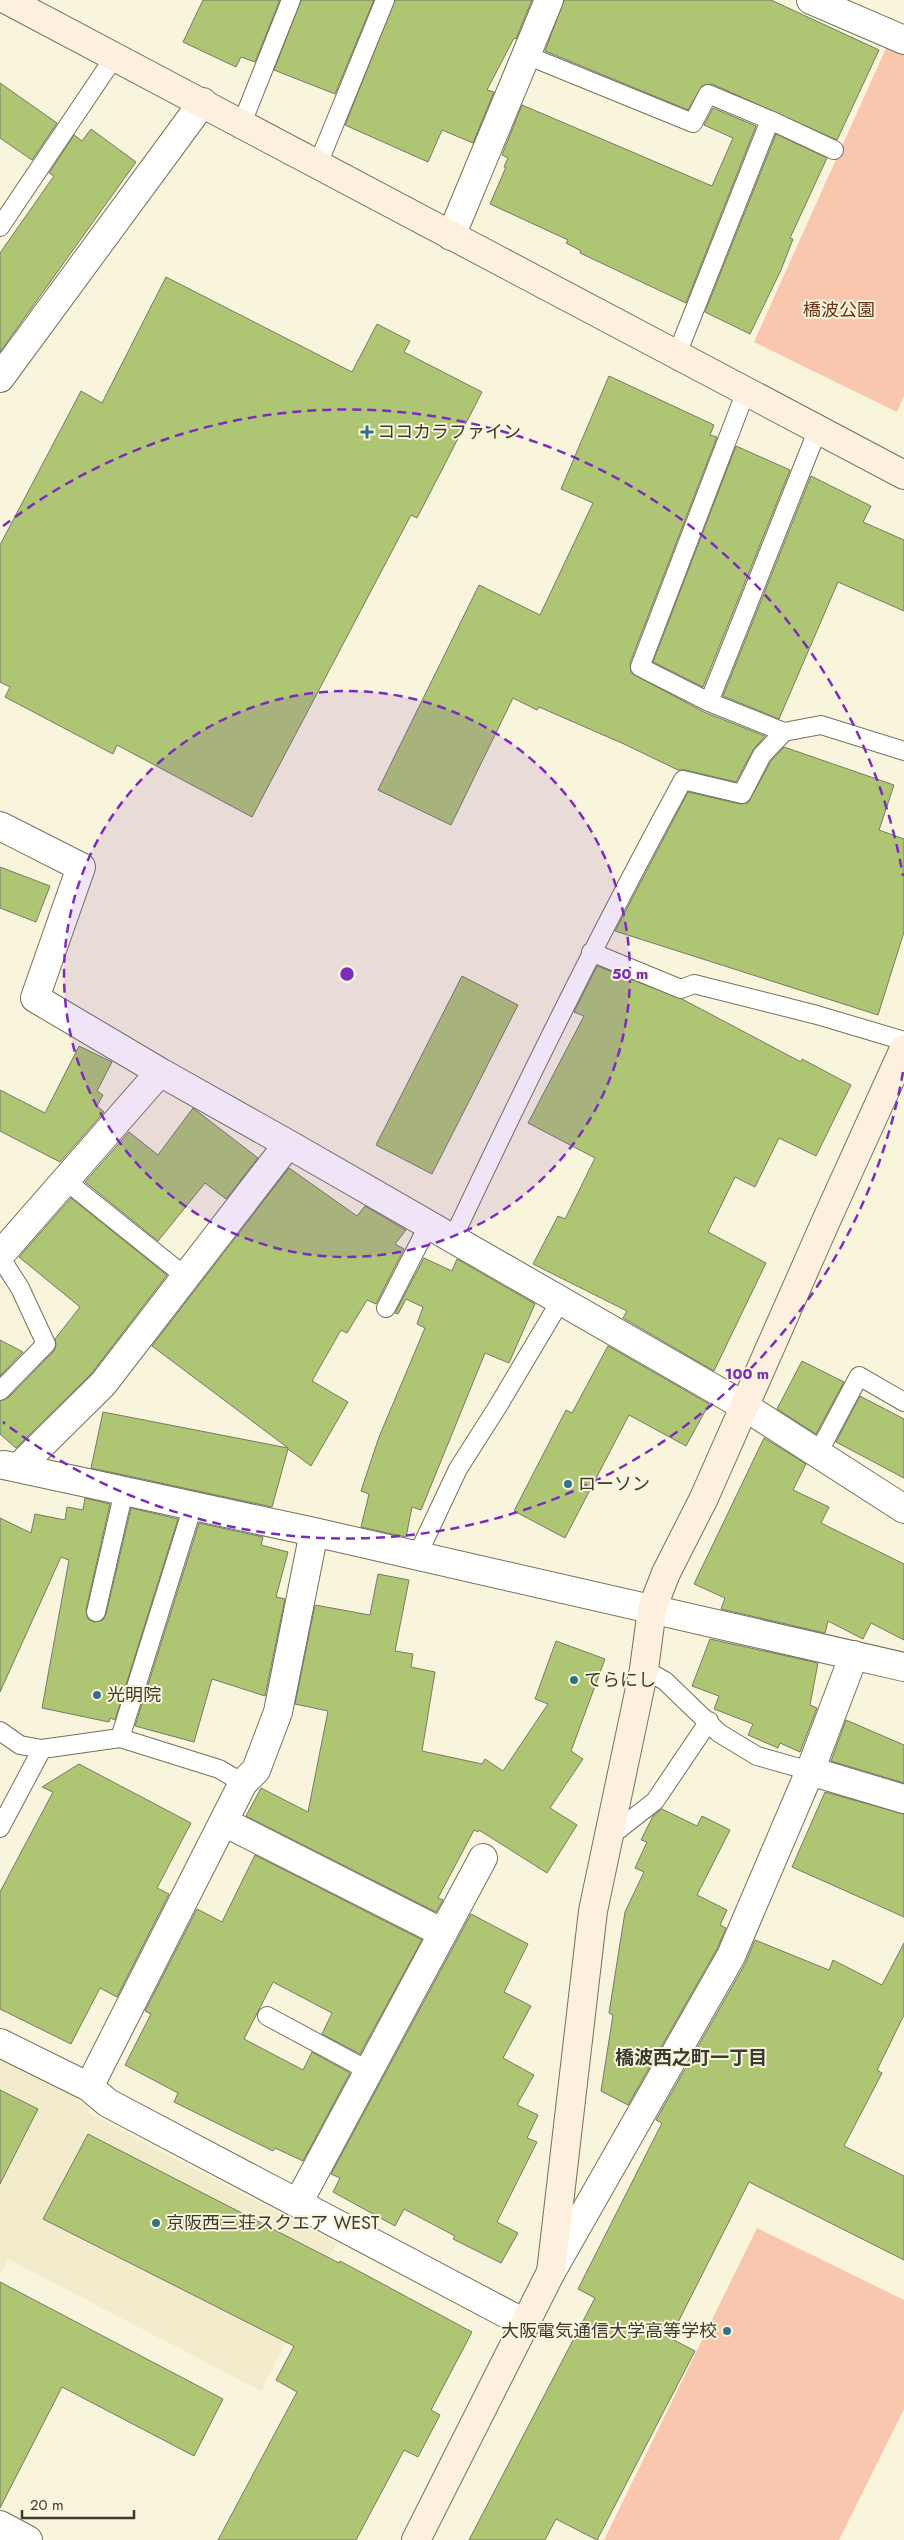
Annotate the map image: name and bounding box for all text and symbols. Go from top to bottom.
park label: 橋波公園 [803,297,875,323]
place label: ココカラファイン [377,419,521,445]
marker: ココカラファイン [361,426,373,438]
text: 50 m [612,963,648,985]
centre of rings [338,965,356,983]
text: 100 m [725,1363,769,1385]
place label: ローソン [578,1471,650,1497]
marker: ローソン [562,1478,574,1490]
place label: てらにし [584,1667,656,1693]
marker: てらにし [568,1674,580,1686]
place label: 光明院 [107,1682,161,1708]
marker: 光明院 [91,1689,103,1701]
district label: 橋波西之町一丁目 [615,2044,767,2071]
place label: 京阪西三荘スクエア WEST [166,2210,380,2236]
marker: 京阪西三荘スクエア WEST [150,2217,162,2229]
place label: 大阪電気通信大学高等学校 [501,2318,717,2344]
marker: 大阪電気通信大学高等学校 [721,2325,733,2337]
scale bar [22,2488,135,2520]
text: 20 m [30,2494,64,2516]

